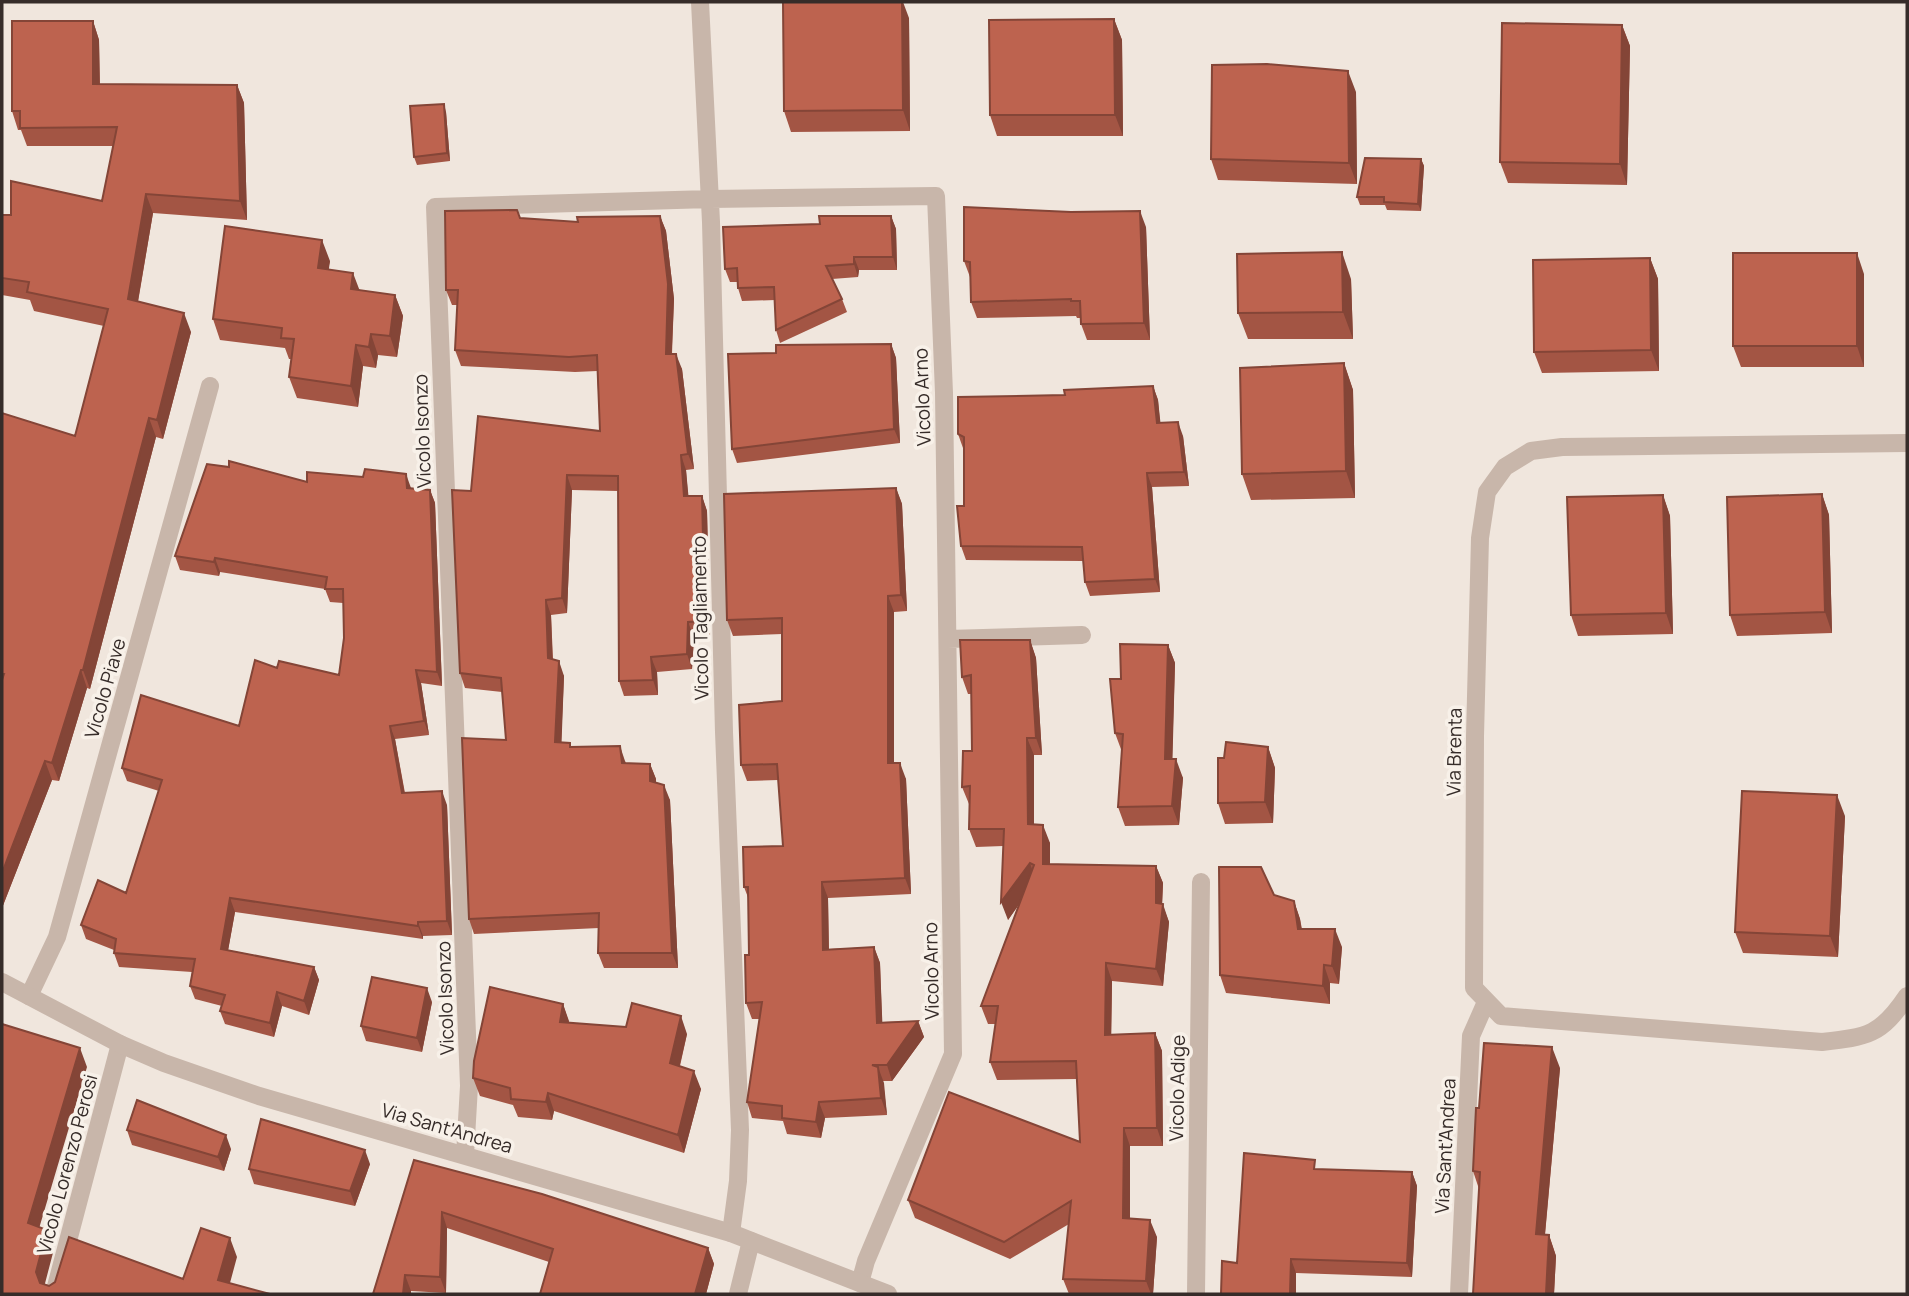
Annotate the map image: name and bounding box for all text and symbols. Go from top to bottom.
street label: Vicolo Arno [907,348,937,446]
street label: Vicolo Isonzo [407,374,437,488]
street label: Vicolo Tagliamento [686,536,714,700]
street label: Vicolo Piave [78,635,132,741]
street label: Via Brenta [1440,708,1468,796]
street label: Vicolo Arno [917,922,945,1020]
street label: Vicolo Isonzo [430,941,460,1055]
street label: Vicolo Adige [1163,1034,1191,1142]
street label: Vicolo Lorenzo Perosi [30,1071,104,1257]
street label: Via Sant'Andrea [1428,1078,1462,1214]
street label: Via Sant'Andrea [378,1097,516,1159]

